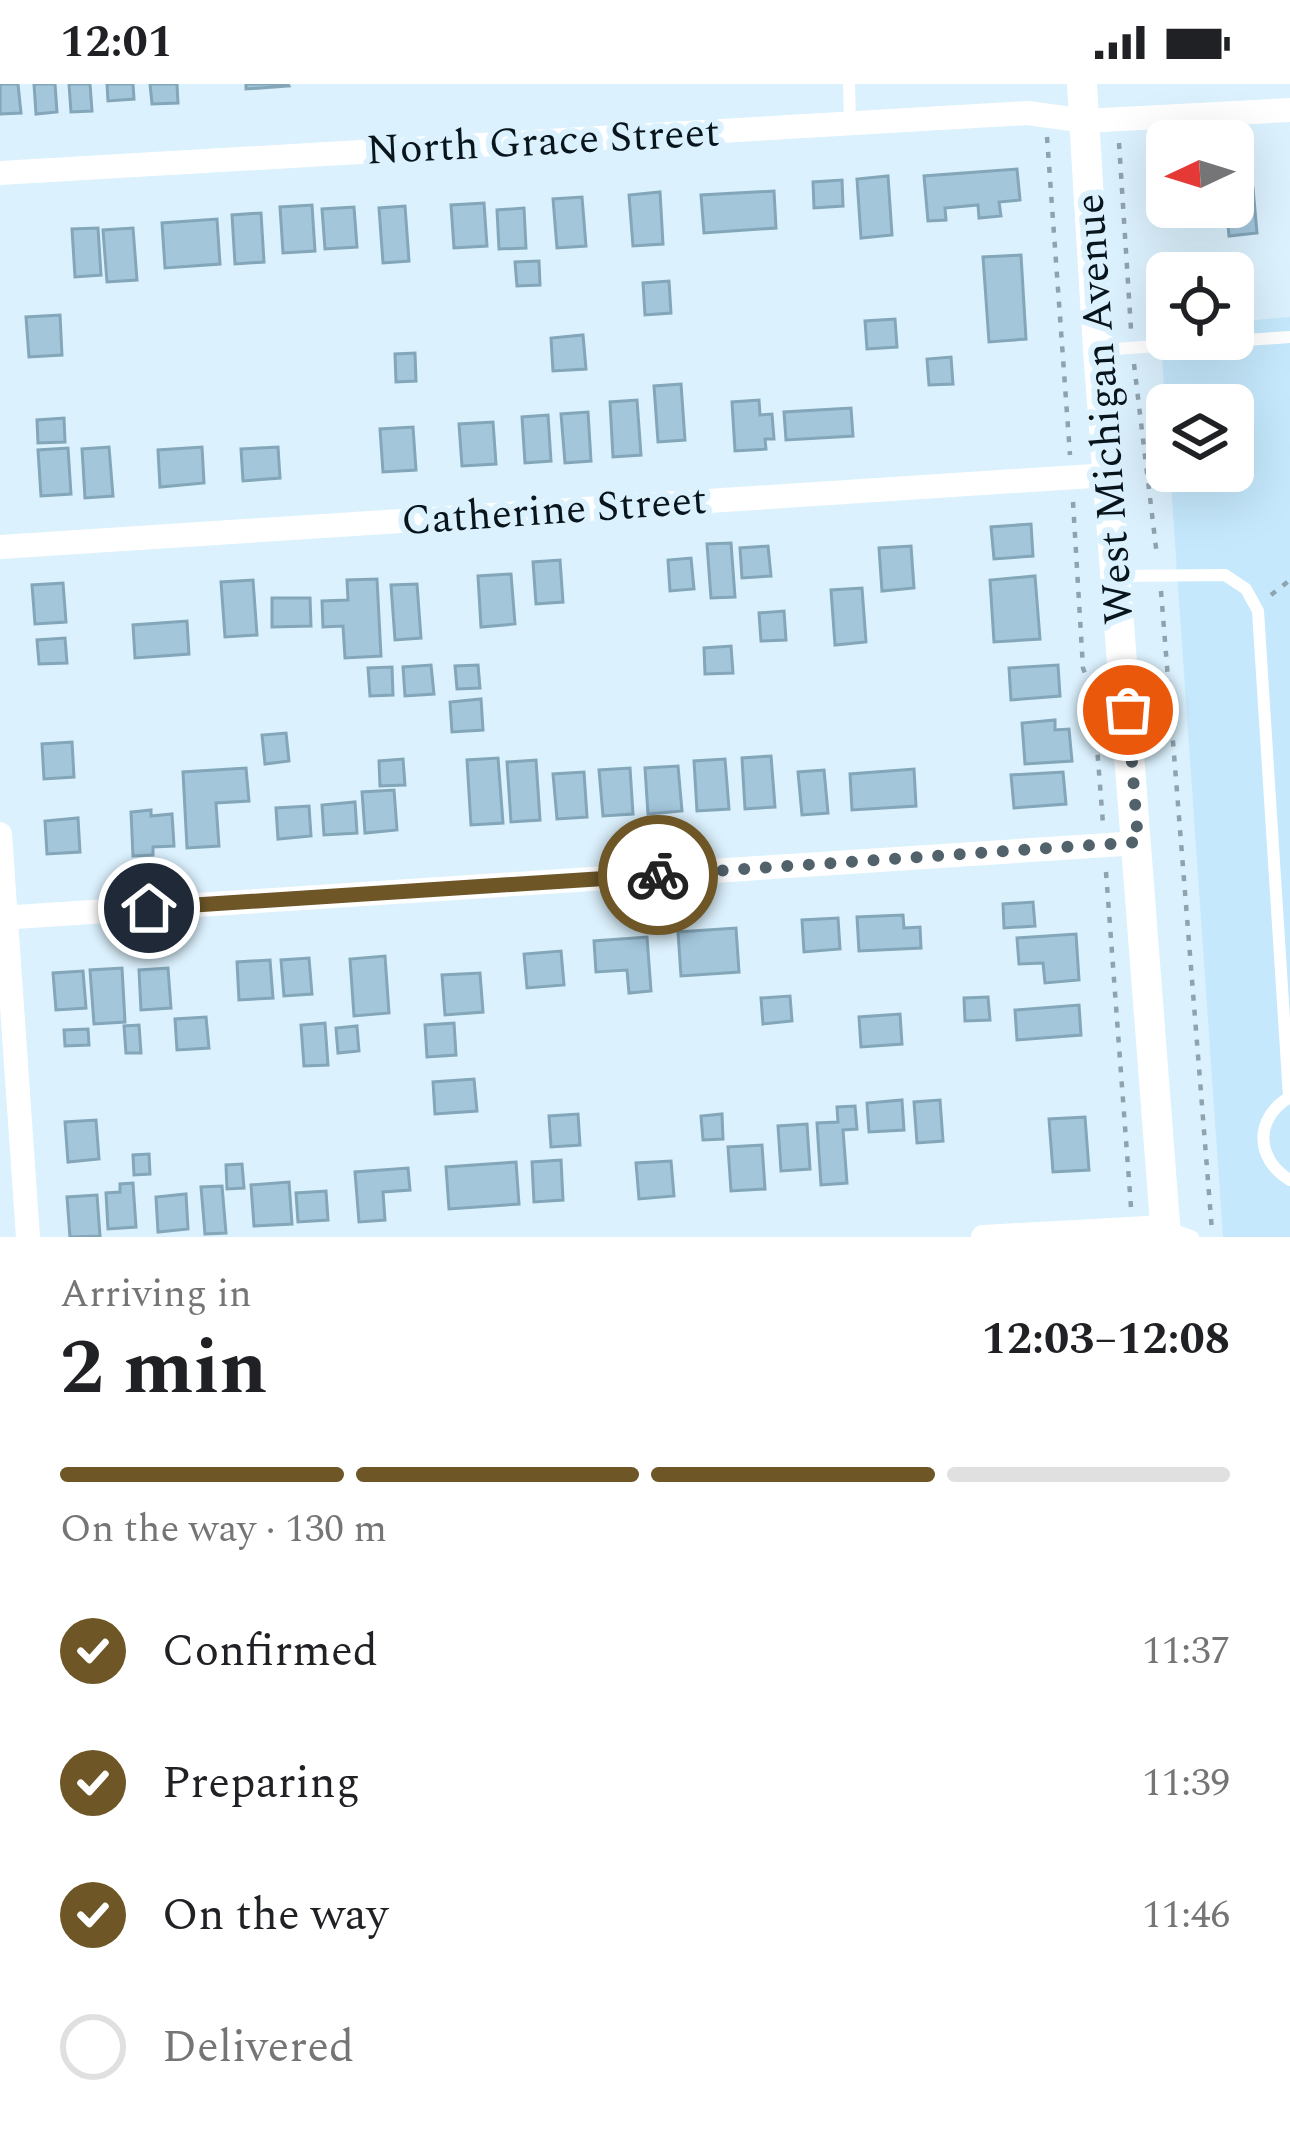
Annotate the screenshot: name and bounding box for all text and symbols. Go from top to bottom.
text: 12:01 [60,8,173,77]
street label: North Grace Street [365,101,721,183]
north arrow [1146,120,1254,228]
map controls [1146,120,1254,492]
street label: West Michigan Avenue [1059,192,1151,626]
button: locate [1146,252,1254,360]
button: layers [1146,384,1254,492]
street label: Catherine Street [399,469,709,553]
pin [1077,659,1179,761]
icon: bag [1095,677,1161,743]
courier [598,815,718,935]
icon: bike [625,842,691,908]
pin [98,857,200,959]
icon: home [116,875,182,941]
text: Arriving in [60,1265,252,1324]
text: 12:03–12:08 [981,1305,1230,1374]
text: 2 min [60,1309,268,1428]
text: On the way · 130 m [60,1500,387,1559]
text: Confirmed [162,1617,378,1686]
icon: check [60,1618,126,1684]
text: 11:37 [1142,1622,1230,1681]
text: Preparing [162,1749,360,1818]
icon: check [60,1750,126,1816]
text: 11:39 [1142,1754,1230,1813]
text: On the way [162,1881,388,1950]
icon: check [60,1882,126,1948]
text: 11:46 [1142,1886,1230,1945]
text: Delivered [162,2013,354,2082]

